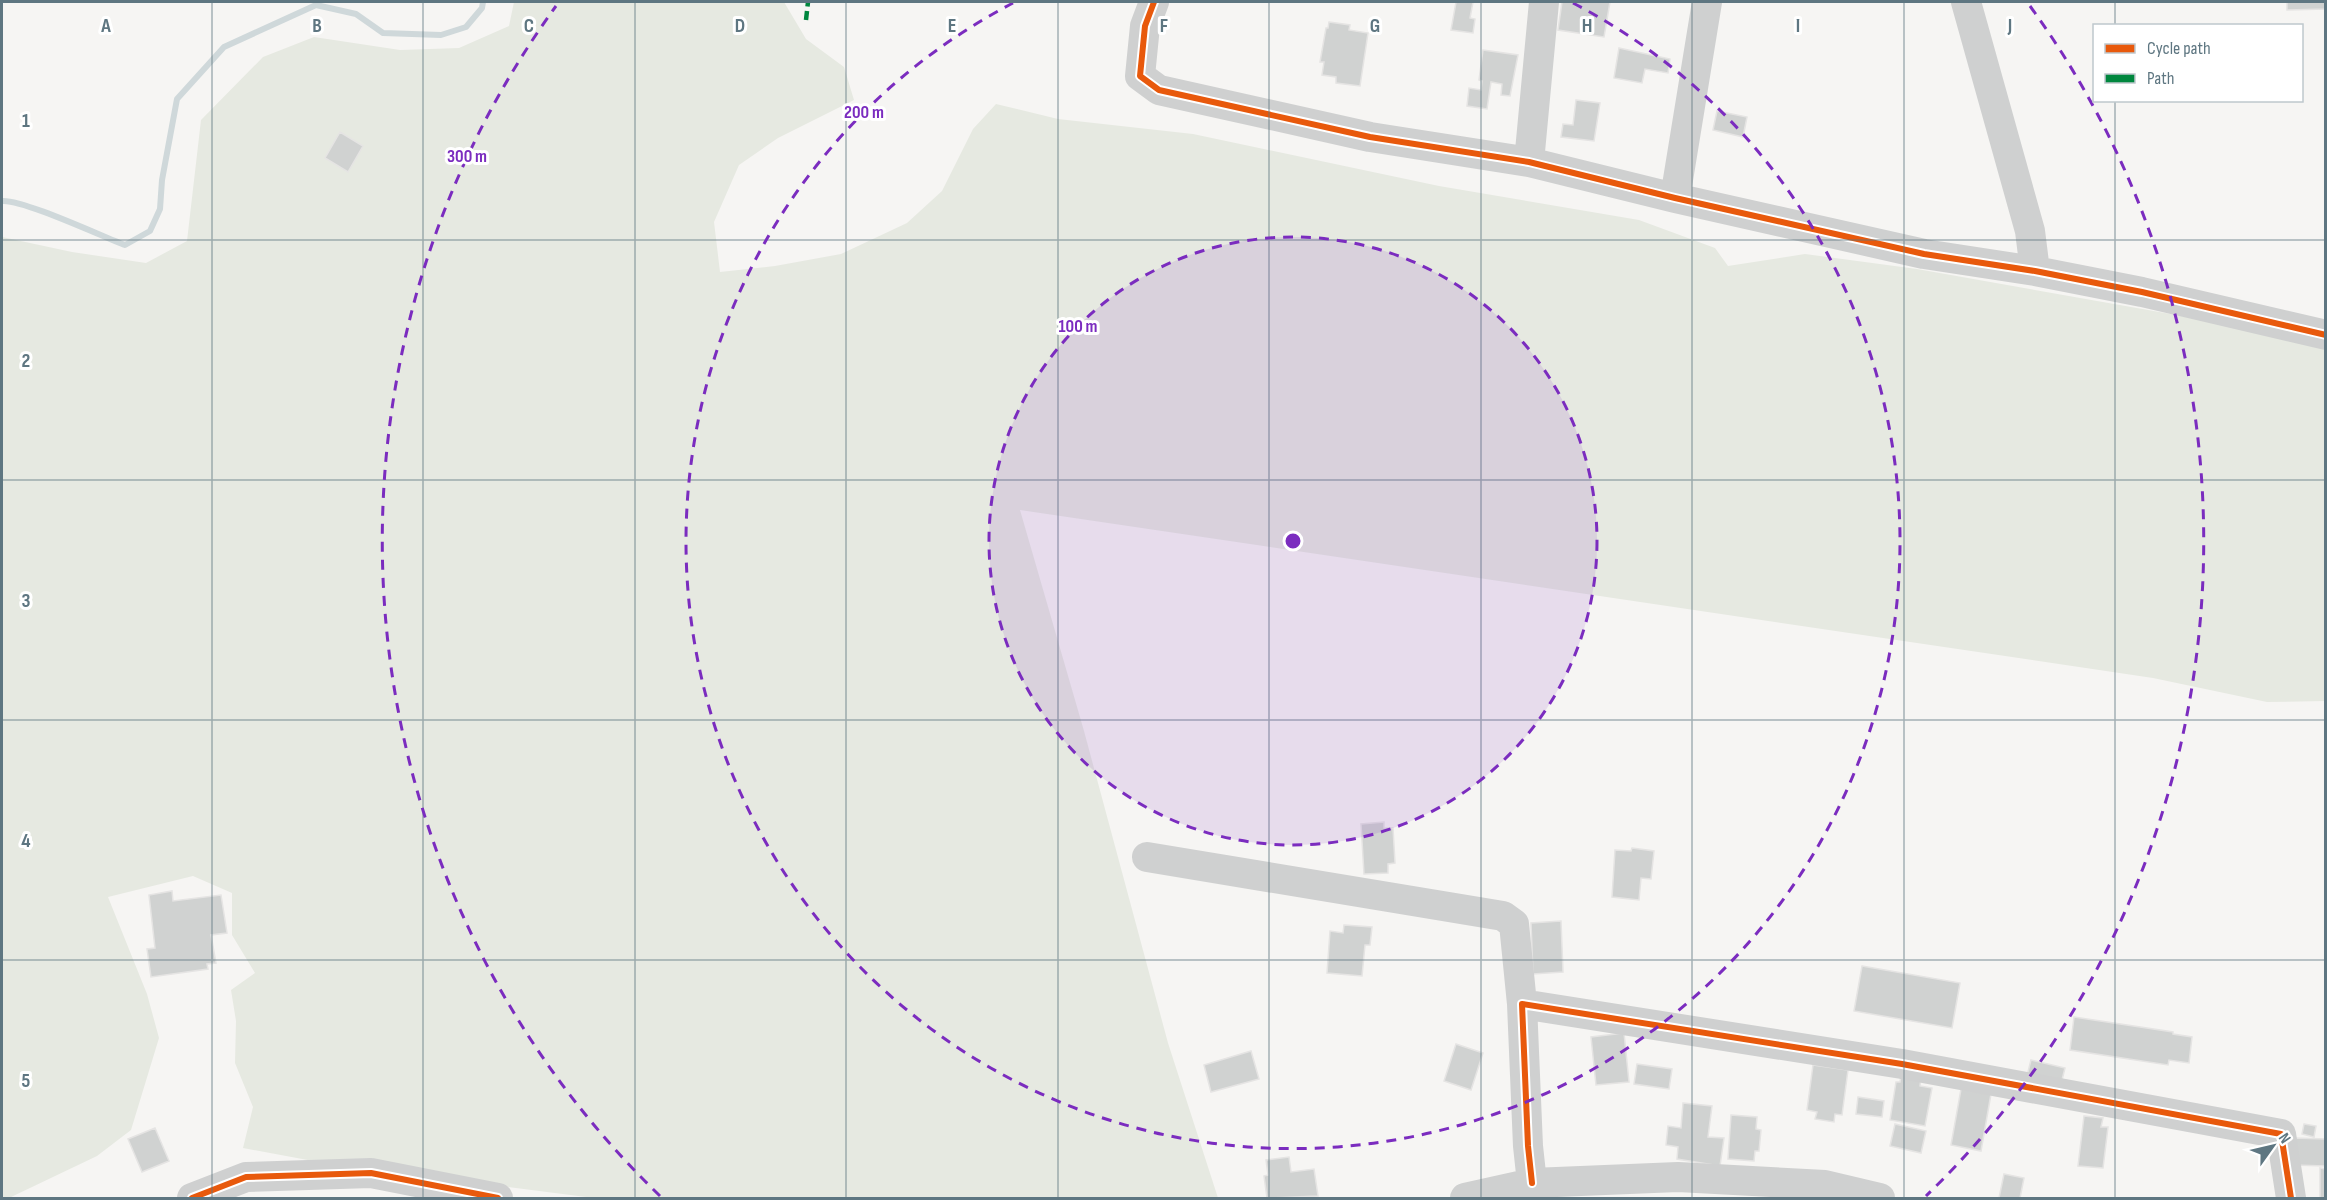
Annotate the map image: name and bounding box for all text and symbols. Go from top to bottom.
text: A [100,14,111,38]
text: B [312,14,322,38]
text: C [524,14,534,38]
text: D [735,14,745,38]
text: E [948,14,956,38]
text: F [1160,14,1168,38]
text: G [1370,14,1380,38]
text: H [1582,14,1592,38]
text: I [1796,14,1800,38]
text: J [2007,14,2012,38]
legend [2093,24,2303,102]
text: Cycle path [2147,38,2211,59]
text: Path [2147,68,2175,89]
text: 200 m [844,102,884,123]
text: 1 [22,109,30,133]
text: 300 m [447,146,487,167]
text: 100 m [1059,316,1098,337]
text: 2 [22,349,30,373]
centre of rings [1283,531,1303,551]
text: 3 [22,589,31,613]
text: 4 [21,829,31,853]
text: 5 [22,1069,31,1093]
north arrow [2243,1116,2303,1176]
text: N [2274,1130,2294,1147]

